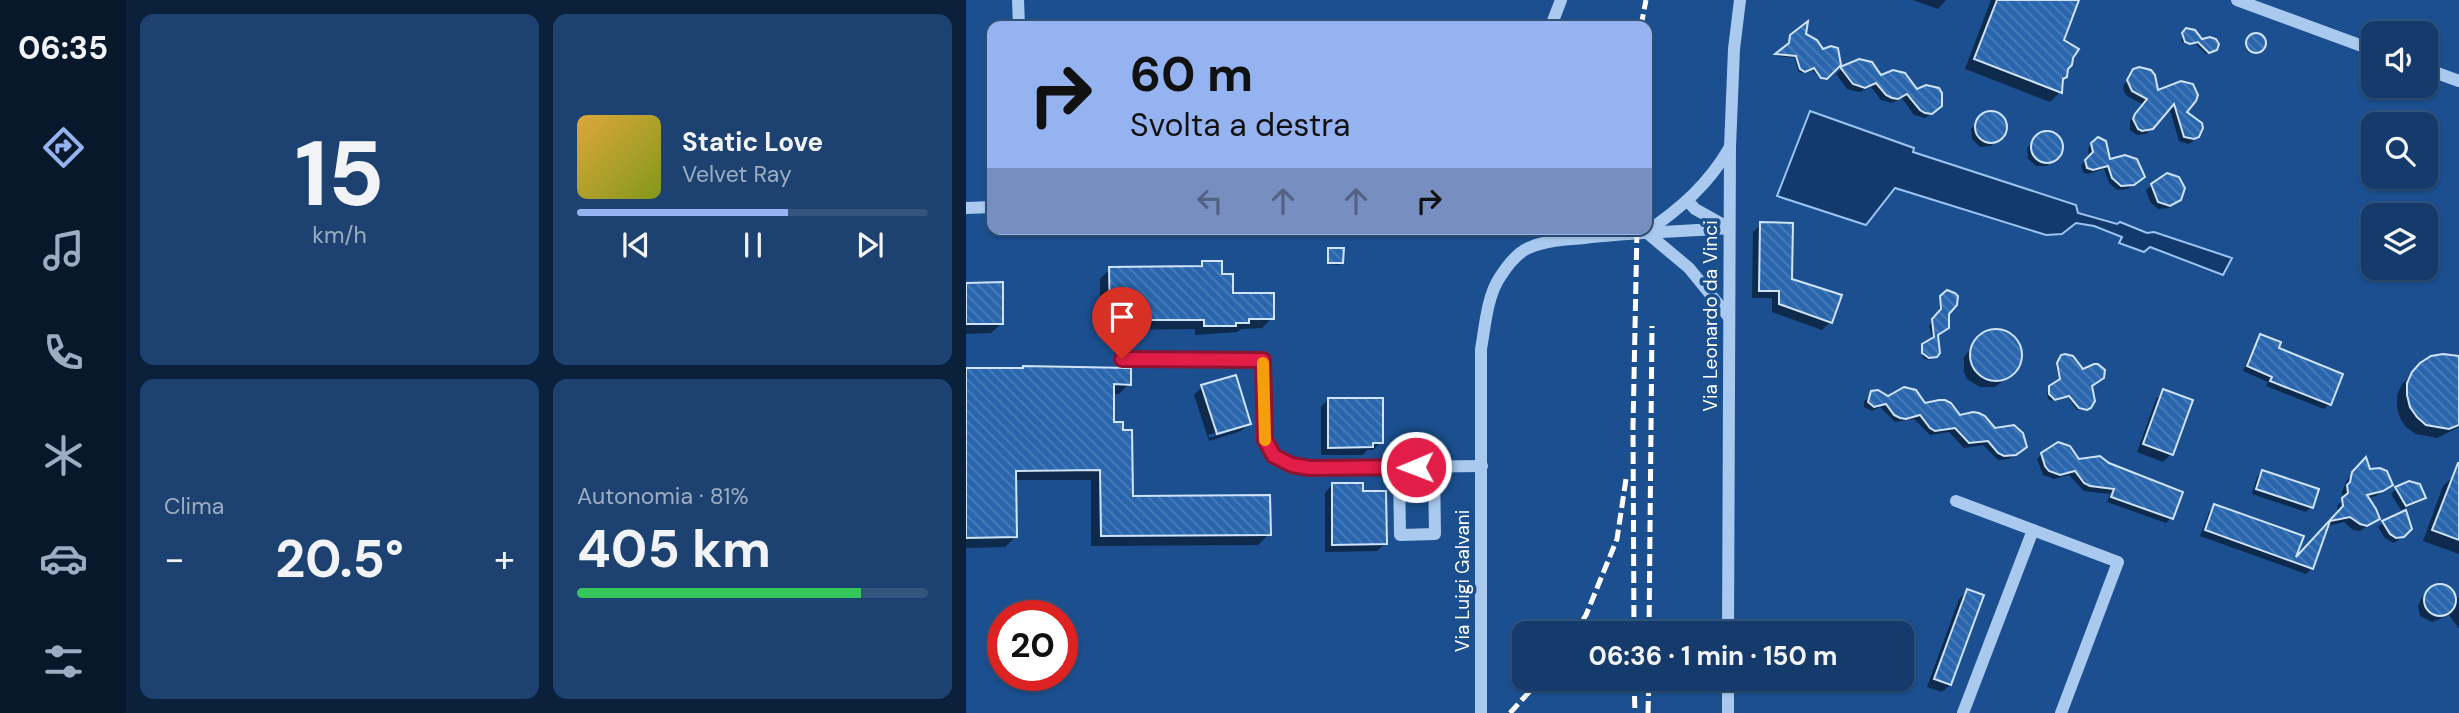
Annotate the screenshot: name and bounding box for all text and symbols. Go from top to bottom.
map controls [2361,21,2438,280]
button: sound [2361,21,2438,98]
text: 06:35 [18,27,108,69]
text: 60 m [1130,42,1253,106]
icon: right [1015,49,1106,140]
text: Svolta a destra [1130,104,1351,146]
button: search [2361,112,2438,189]
text: 15 [295,115,384,233]
icon: directions [39,123,88,172]
text: Static Love [682,125,823,159]
text: Velvet Ray [682,159,792,189]
icon: left [1191,182,1229,220]
icon: ahead [1264,182,1302,220]
icon: ahead [1337,182,1375,220]
icon: right [1410,182,1448,220]
button: layers [2361,203,2438,280]
text: km/h [312,220,367,250]
street label: Via Leonardo da Vinci [1698,220,1723,412]
icon: music [39,226,88,275]
icon: previous [617,226,655,264]
icon: pause [734,226,772,264]
icon: next [851,226,889,264]
pin [1092,287,1152,359]
icon: arrive [1103,298,1141,336]
icon: phone [39,328,88,377]
position arrow [1379,430,1453,504]
icon: climate [39,431,88,480]
text: Autonomia · 81% [577,481,748,511]
text: Clima [164,491,224,521]
street label: Via Luigi Galvani [1450,510,1475,652]
text: 405 km [577,515,771,583]
text: 20.5° [275,525,404,593]
icon: car [39,534,88,583]
text: − [164,534,185,584]
text: + [494,534,515,584]
speed limit sign: 20 [987,600,1078,691]
icon: filters [39,637,88,686]
text: 06:36 · 1 min · 150 m [1589,639,1837,673]

